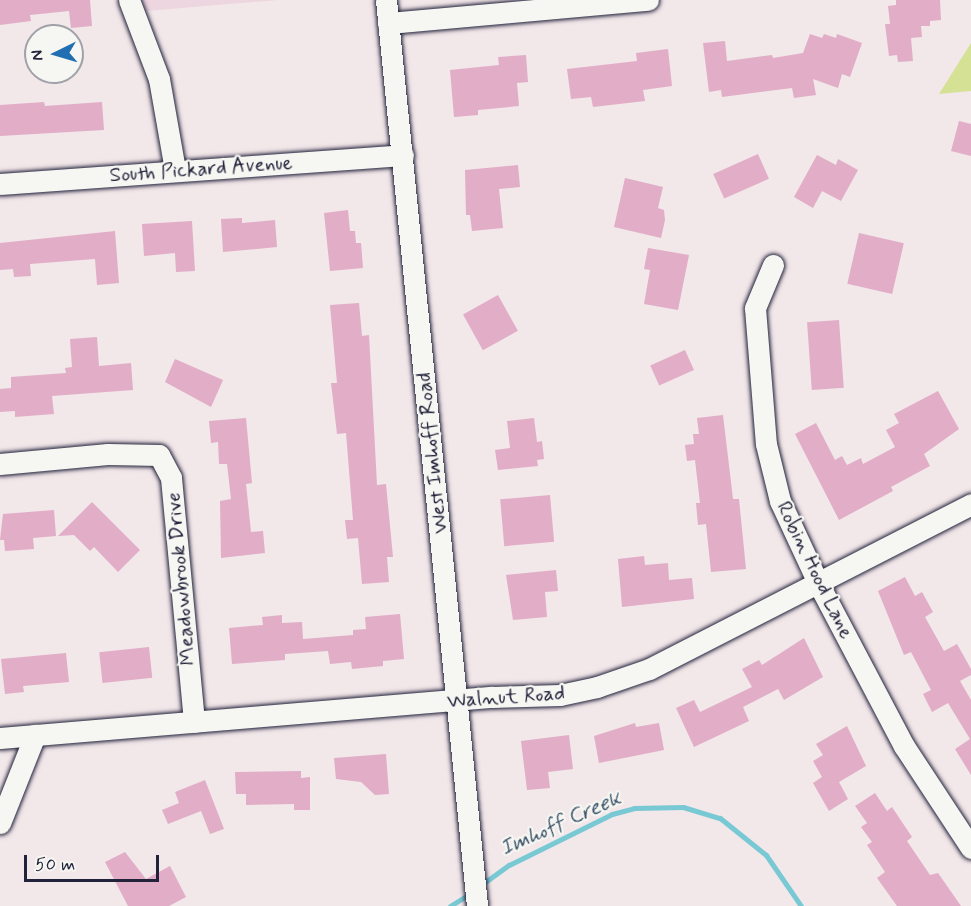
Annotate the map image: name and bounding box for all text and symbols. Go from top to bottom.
north arrow [24,24,84,84]
text: N [27,49,48,62]
street label: South Pickard Avenue [106,150,296,188]
street label: West Imhoff Road [411,372,453,534]
street label: Meadowbrook Drive [161,492,201,666]
street label: Robin Hood Lane [770,496,860,644]
street label: Walnut Road [446,680,566,714]
water label: Imhoff Creek [497,786,625,862]
scale bar [27,843,162,881]
text: 50 m [35,853,75,877]

